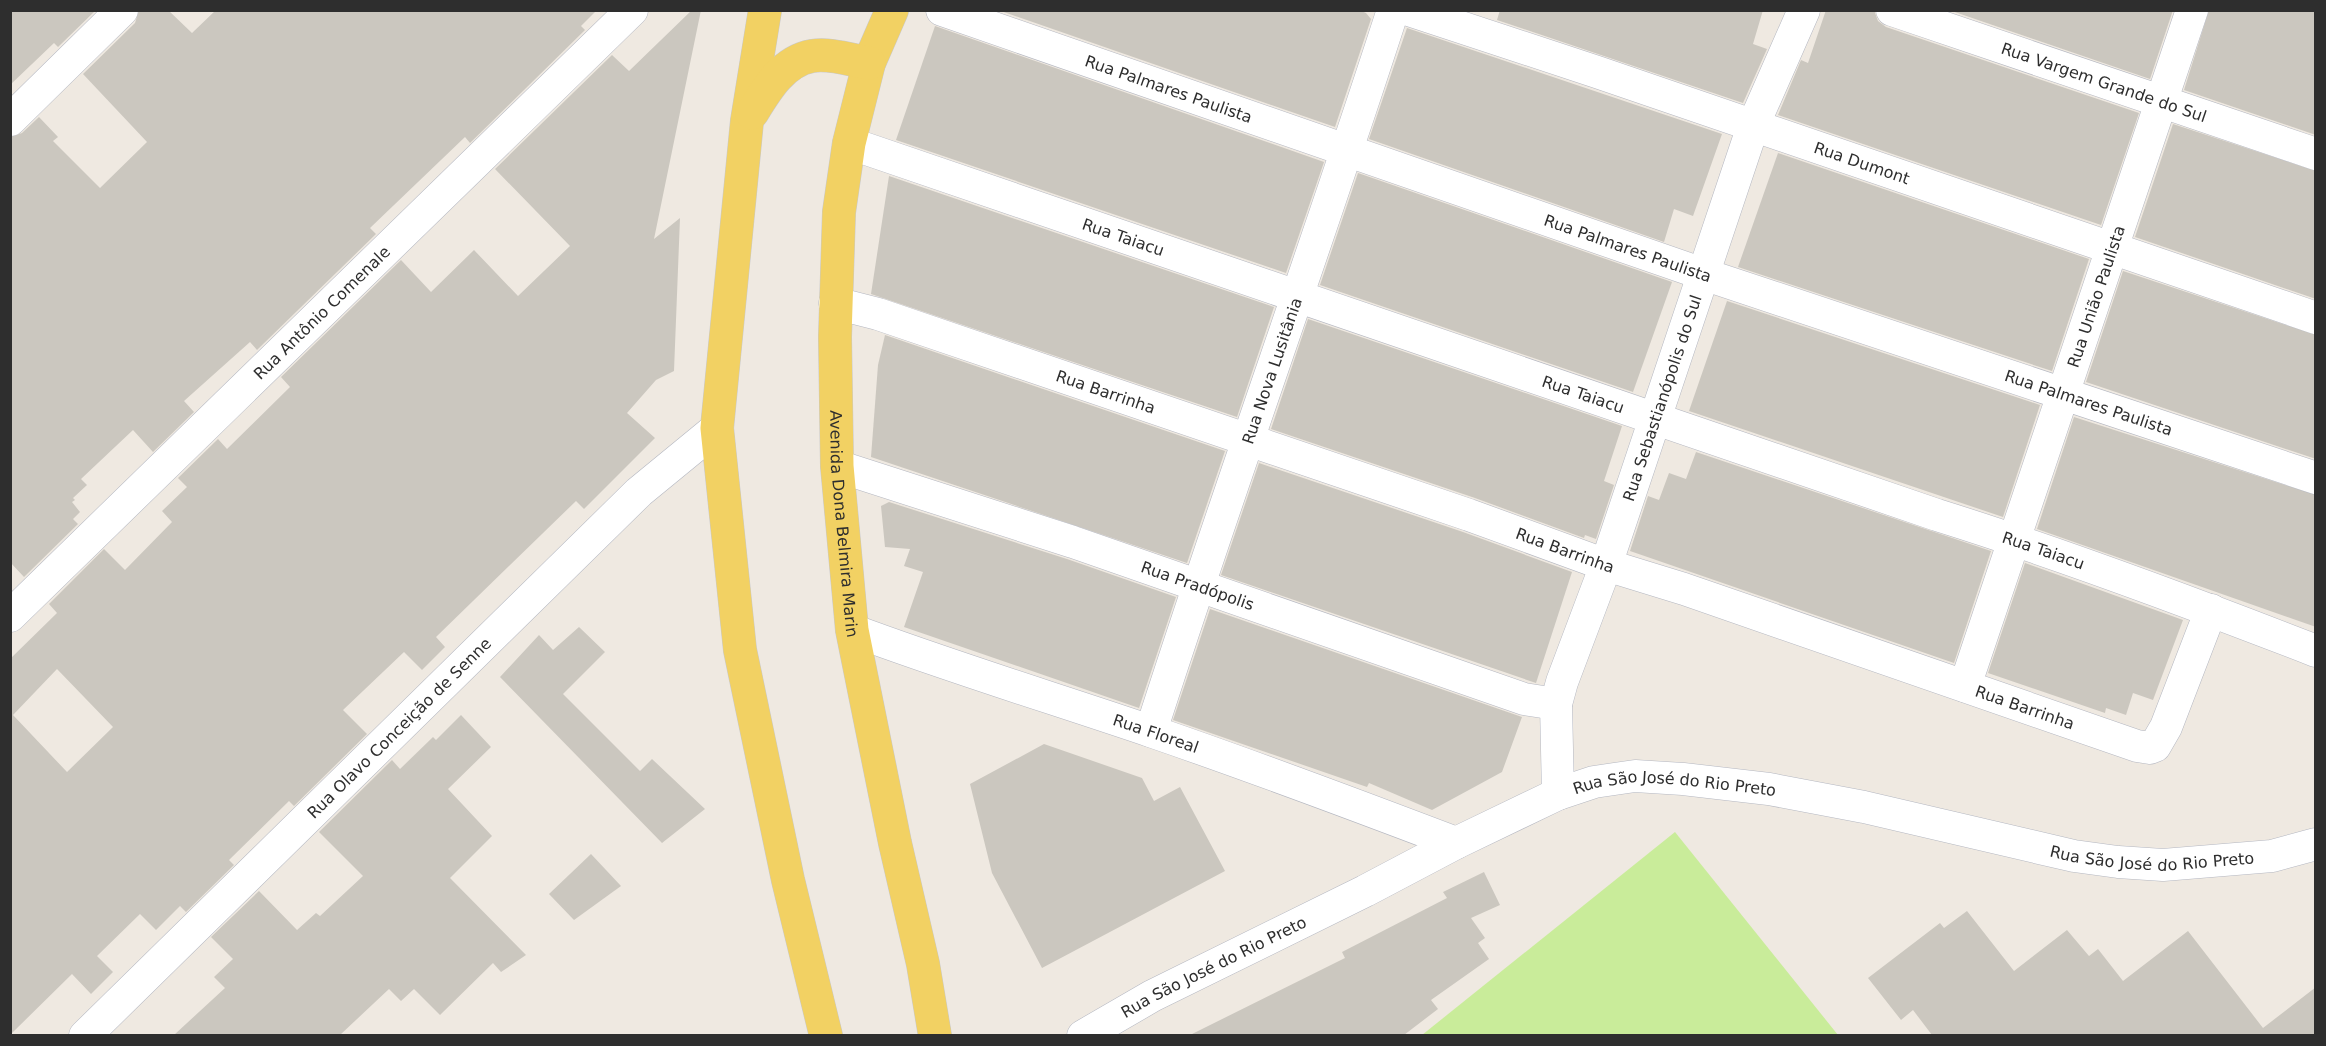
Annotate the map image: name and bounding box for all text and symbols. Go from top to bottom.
street label: Rua Vargem Grande do Sul [1999,38,2209,126]
street label: Rua Palmares Paulista [1083,51,1255,126]
street label: Rua Dumont [1812,138,1912,188]
street label: Rua Palmares Paulista [1542,210,1714,286]
street label: Rua Taiacu [1080,214,1167,260]
street label: Rua União Paulista [2063,223,2129,370]
street label: Rua Antônio Comenale [249,242,394,383]
street label: Rua Sebastianópolis do Sul [1619,292,1705,504]
street label: Rua Nova Lusitânia [1238,295,1306,446]
street label: Rua Barrinha [1054,366,1158,417]
street label: Rua Palmares Paulista [2002,366,2175,439]
street label: Rua Taiacu [1540,371,1627,417]
street label: Avenida Dona Belmira Marin [827,410,863,639]
street label: Rua Barrinha [1513,523,1617,577]
street label: Rua Taiacu [2000,527,2087,573]
street label: Rua Pradópolis [1139,557,1257,614]
street label: Rua Olavo Conceição de Senne [303,634,495,822]
street label: Rua Barrinha [1973,681,2077,733]
street label: Rua Floreal [1111,710,1201,757]
street label: Rua São José do Rio Preto [1570,766,1778,800]
street label: Rua São José do Rio Preto [2048,841,2255,875]
street label: Rua São José do Rio Preto [1118,912,1309,1021]

